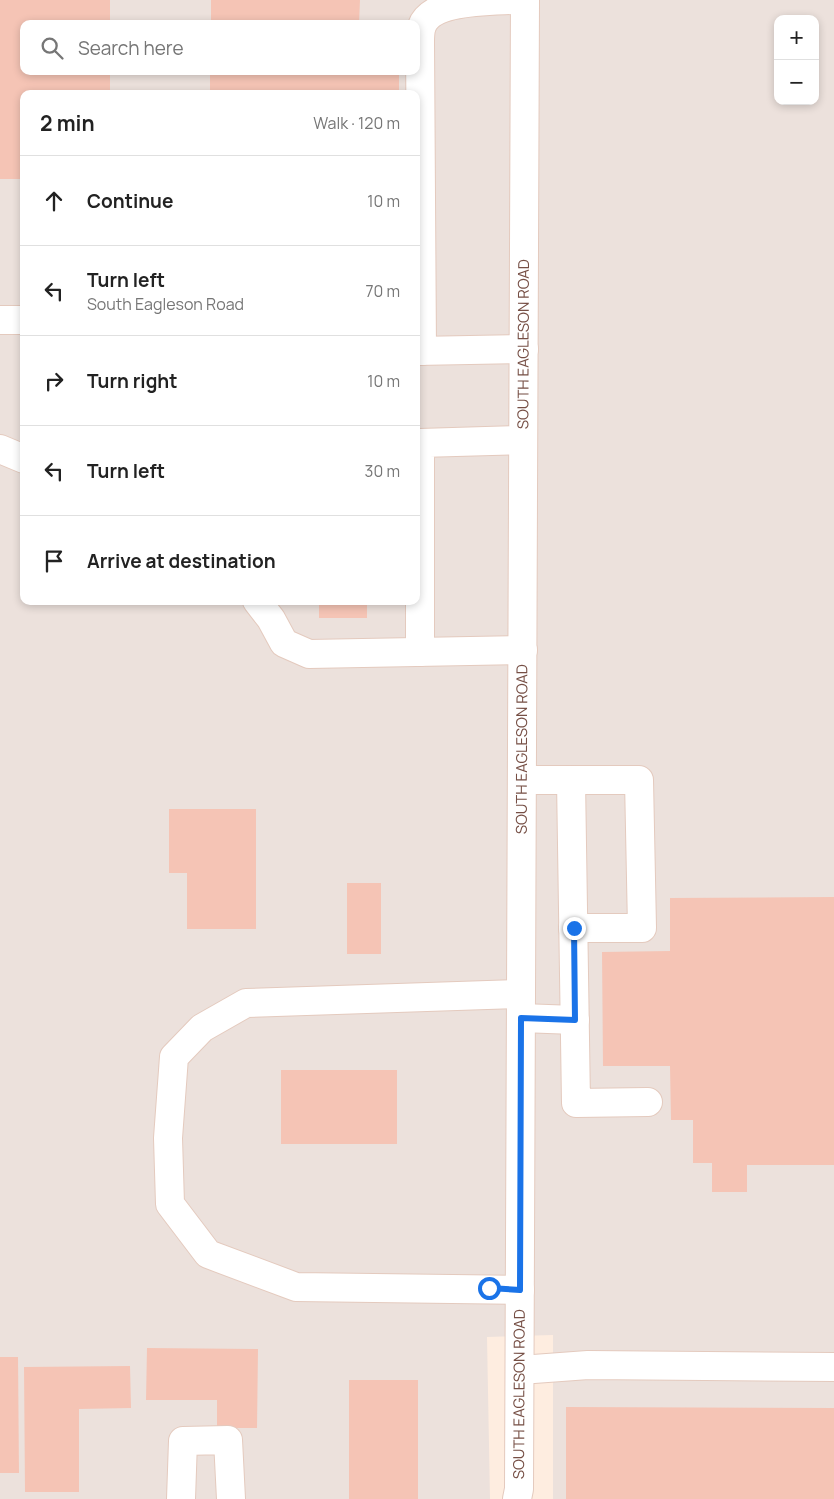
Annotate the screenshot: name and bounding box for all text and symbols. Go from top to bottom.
map controls [774,15,819,105]
button: + [774,15,819,60]
search box [20,20,420,75]
icon: search [38,34,66,62]
text: Search here [78,35,184,61]
button: − [774,60,819,105]
text: 2 min [40,109,95,137]
text: Walk · 120 m [313,112,400,134]
icon: ahead [40,187,68,215]
text: Continue [87,188,173,214]
text: 10 m [367,190,400,212]
street label: SOUTH EAGLESON ROAD [512,259,534,429]
text: Turn left [87,267,165,293]
icon: left [40,277,68,305]
text: 70 m [365,280,400,302]
text: South Eagleson Road [87,293,244,315]
icon: right [40,367,68,395]
text: Turn right [87,368,177,394]
text: 10 m [367,370,400,392]
icon: left [40,457,68,485]
text: Turn left [87,458,165,484]
text: 30 m [365,460,400,482]
icon: arrive [40,547,68,575]
text: Arrive at destination [87,548,276,574]
street label: SOUTH EAGLESON ROAD [511,664,532,834]
route end [563,917,586,940]
route start [478,1277,501,1300]
street label: SOUTH EAGLESON ROAD [508,1309,530,1479]

